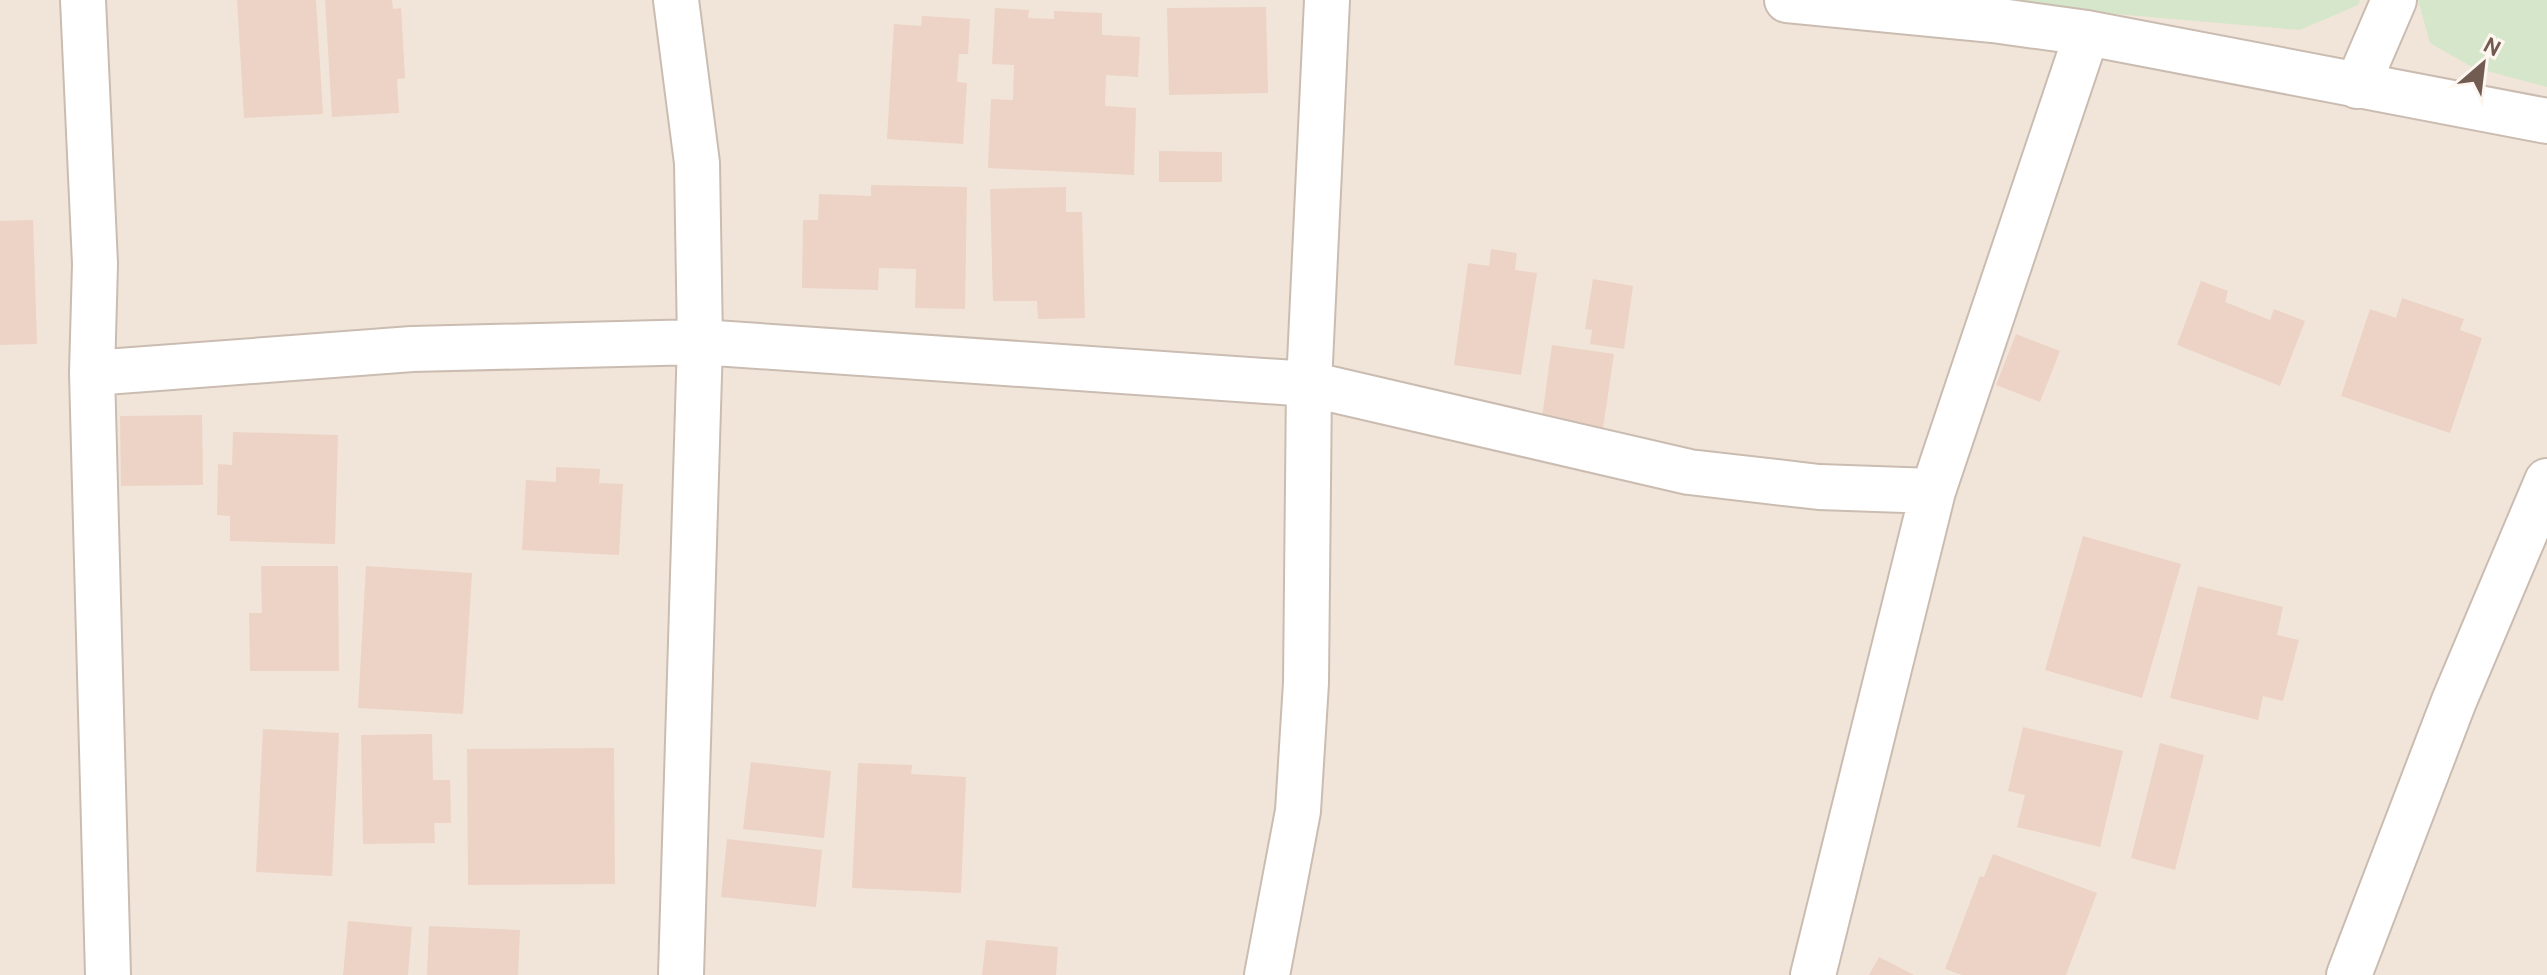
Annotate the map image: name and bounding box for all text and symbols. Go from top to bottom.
north arrow [2443,24,2523,104]
text: N [2479,31,2505,62]

